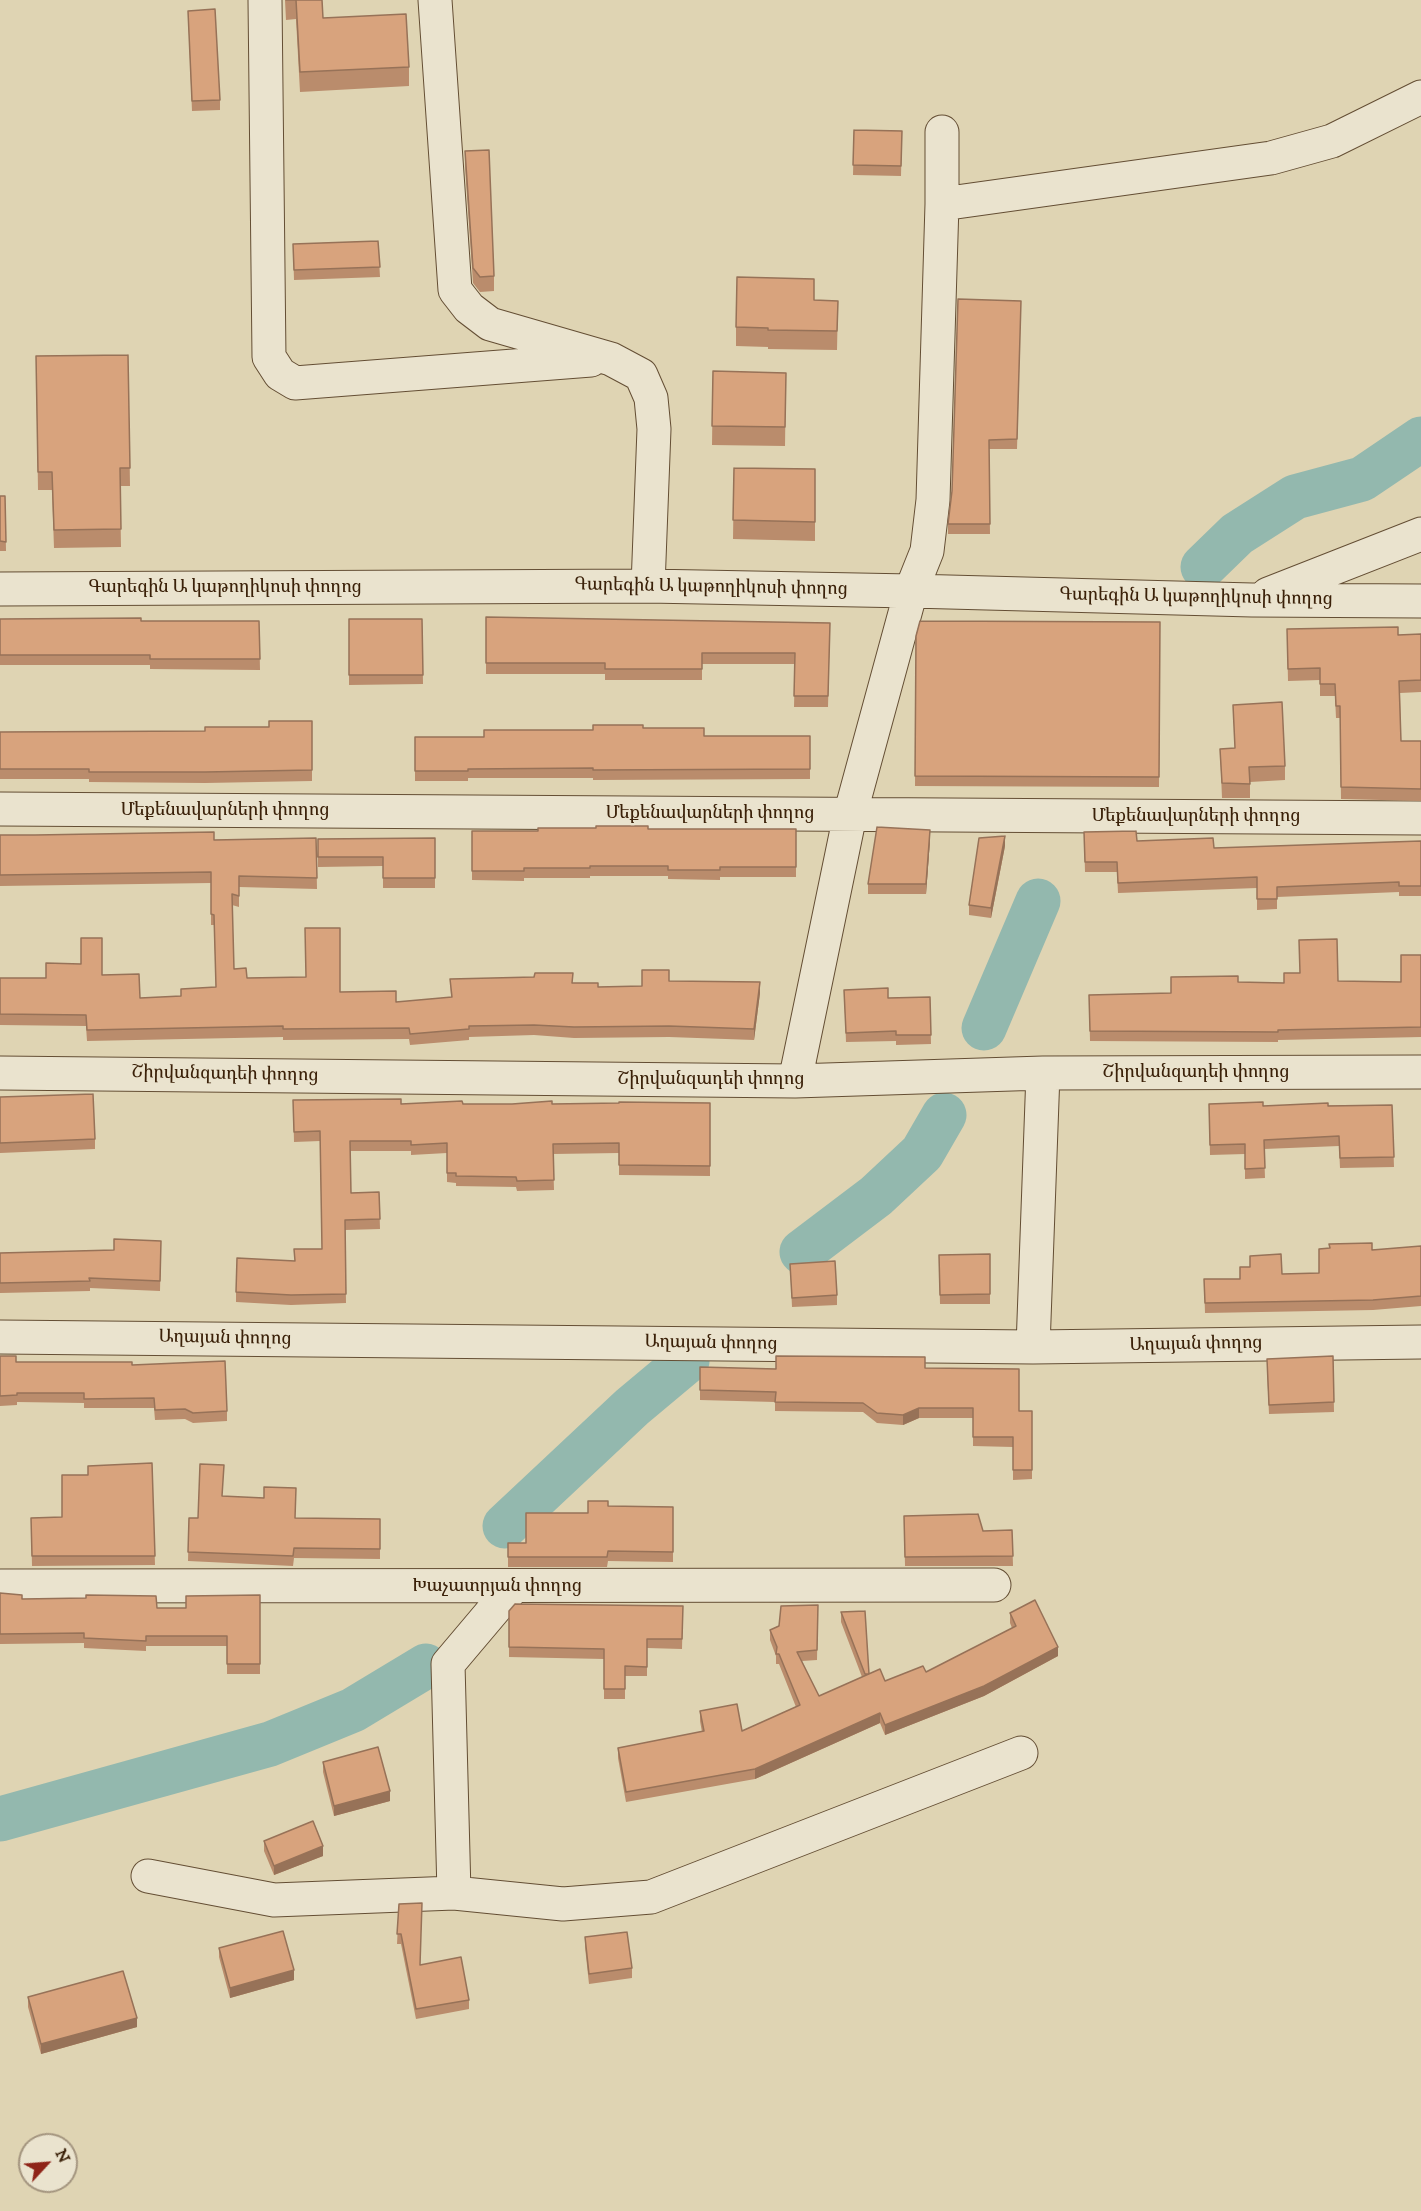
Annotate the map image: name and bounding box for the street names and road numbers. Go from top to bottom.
street label: Գարեգին Ա կաթողիկոսի փողոց [574,575,848,601]
street label: Գարեգին Ա կաթողիկոսի փողոց [88,577,362,599]
street label: Գարեգին Ա կաթողիկոսի փողոց [1059,585,1333,611]
street label: Մեքենավարների փողոց [121,800,329,822]
street label: Մեքենավարների փողոց [606,803,814,825]
street label: Մեքենավարների փողոց [1092,806,1300,828]
street label: Շիրվանզադեի փողոց [1103,1062,1289,1084]
street label: Շիրվանզադեի փողոց [131,1063,319,1087]
street label: Շիրվանզադեի փողոց [618,1069,804,1091]
street label: Աղայան փողոց [158,1327,292,1351]
street label: Աղայան փողոց [644,1332,778,1356]
street label: Աղայան փողոց [1129,1333,1263,1357]
street label: Խաչատրյան փողոց [412,1576,582,1598]

